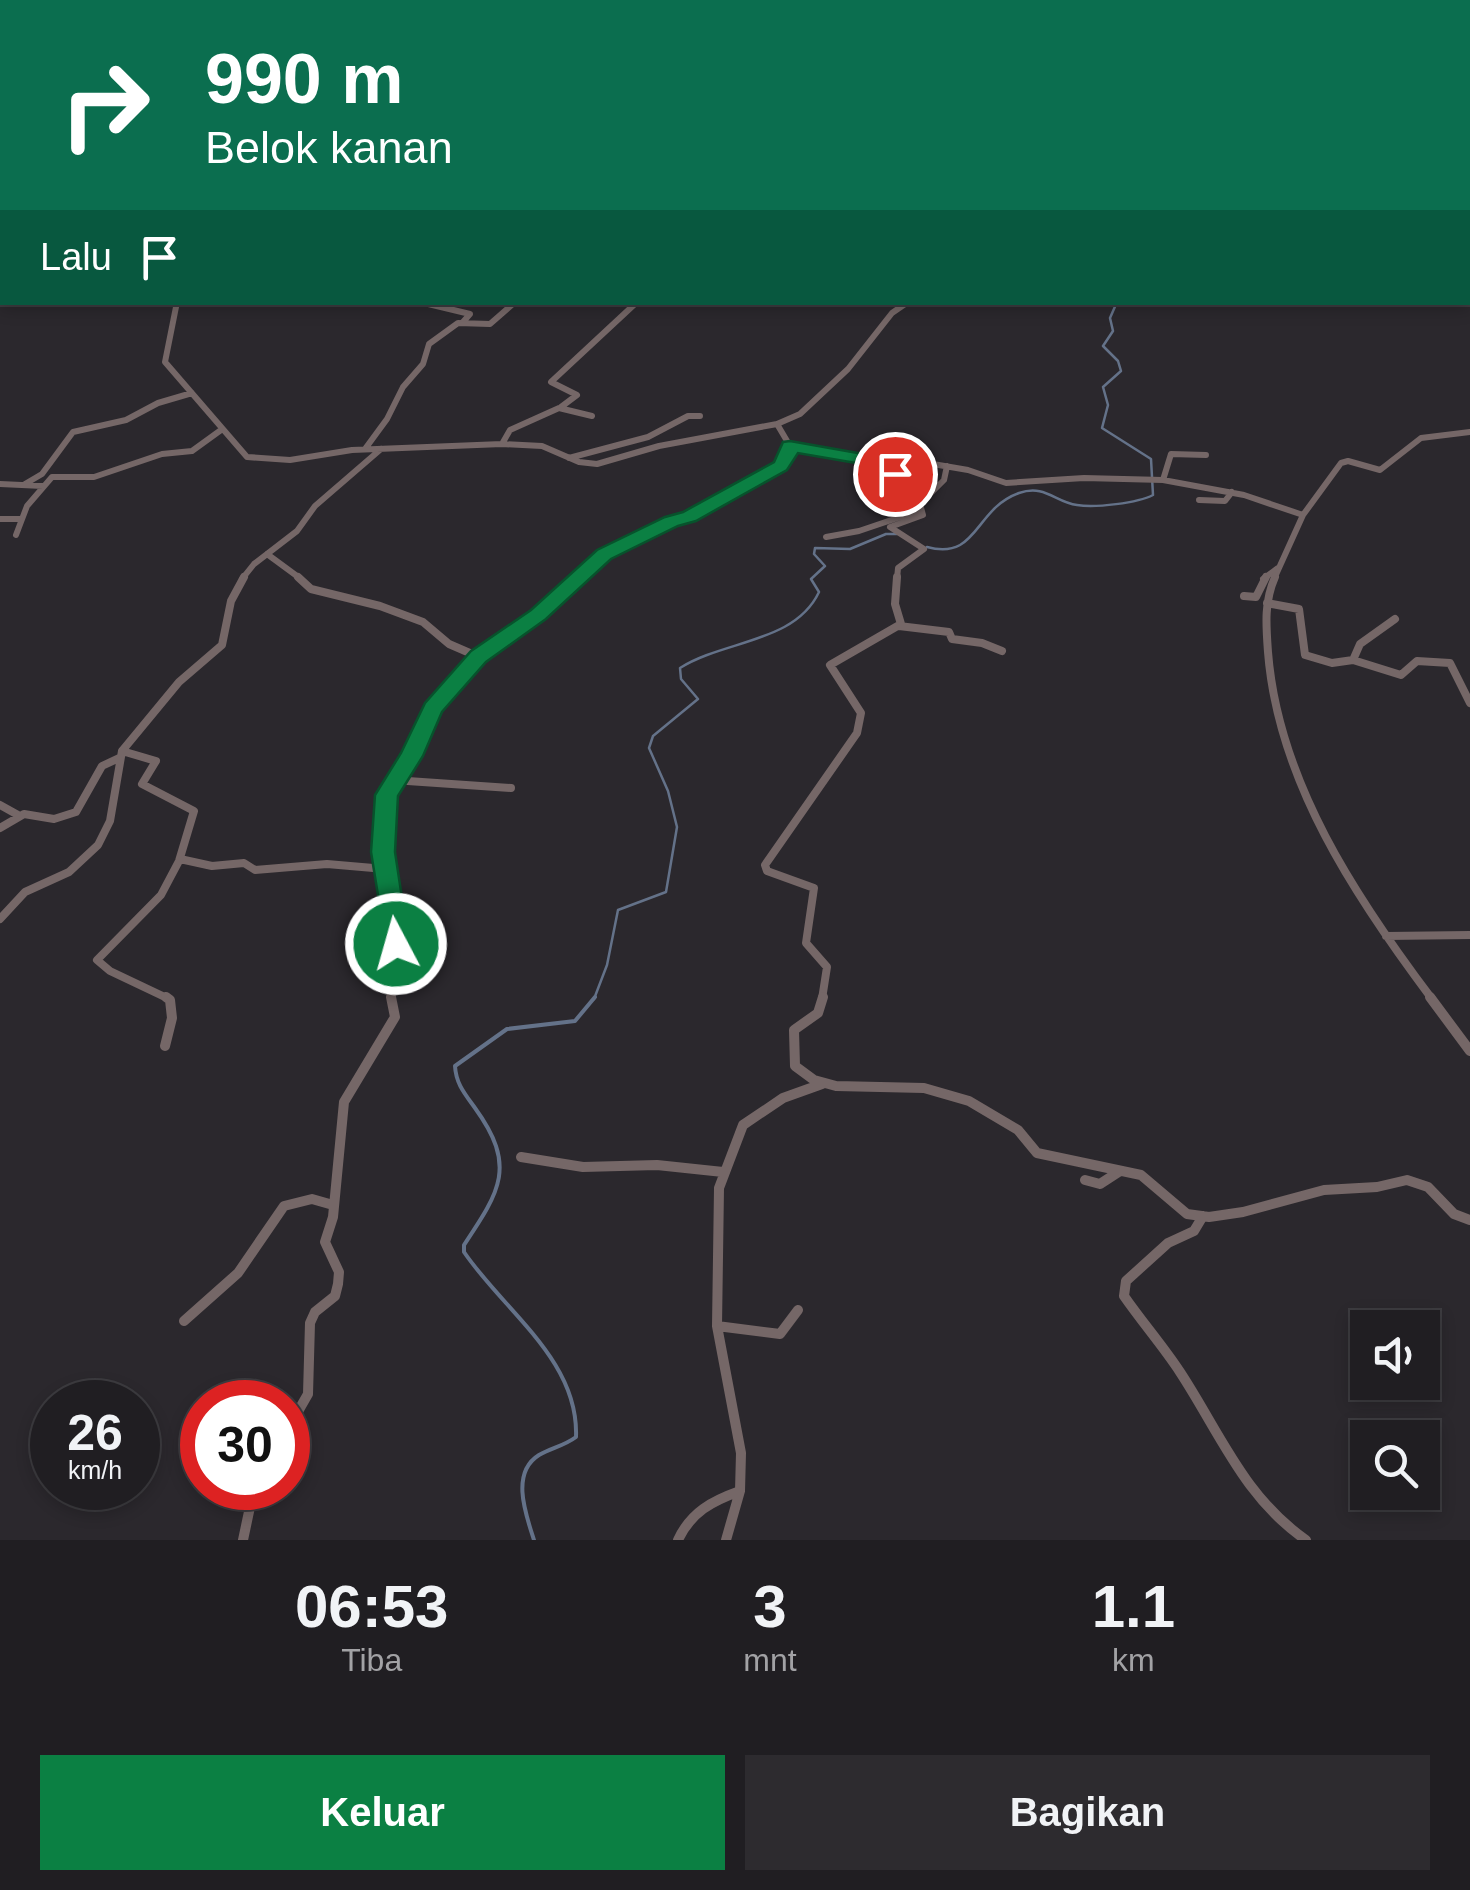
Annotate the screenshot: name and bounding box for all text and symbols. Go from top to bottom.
icon: right [40,40,170,170]
text: 990 m [205,40,403,118]
text: Belok kanan [205,122,453,173]
icon: arrive [132,230,187,285]
text: Lalu [40,236,112,278]
pin [853,432,938,517]
icon: arrive [868,447,923,502]
position arrow [344,892,448,996]
map controls [1350,1310,1440,1510]
button: sound [1350,1310,1440,1400]
speed limit sign: 30 [180,1380,310,1510]
text: 26 [67,1405,123,1461]
button: search [1350,1420,1440,1510]
text: km/h [68,1456,122,1484]
text: 06:53 [295,1573,448,1640]
text: 3 [753,1573,787,1640]
text: 1.1 [1092,1573,1175,1640]
text: Tiba [341,1642,402,1678]
text: mnt [743,1642,797,1678]
text: km [1112,1642,1155,1678]
button: Keluar [40,1755,725,1870]
button: Bagikan [745,1755,1430,1870]

